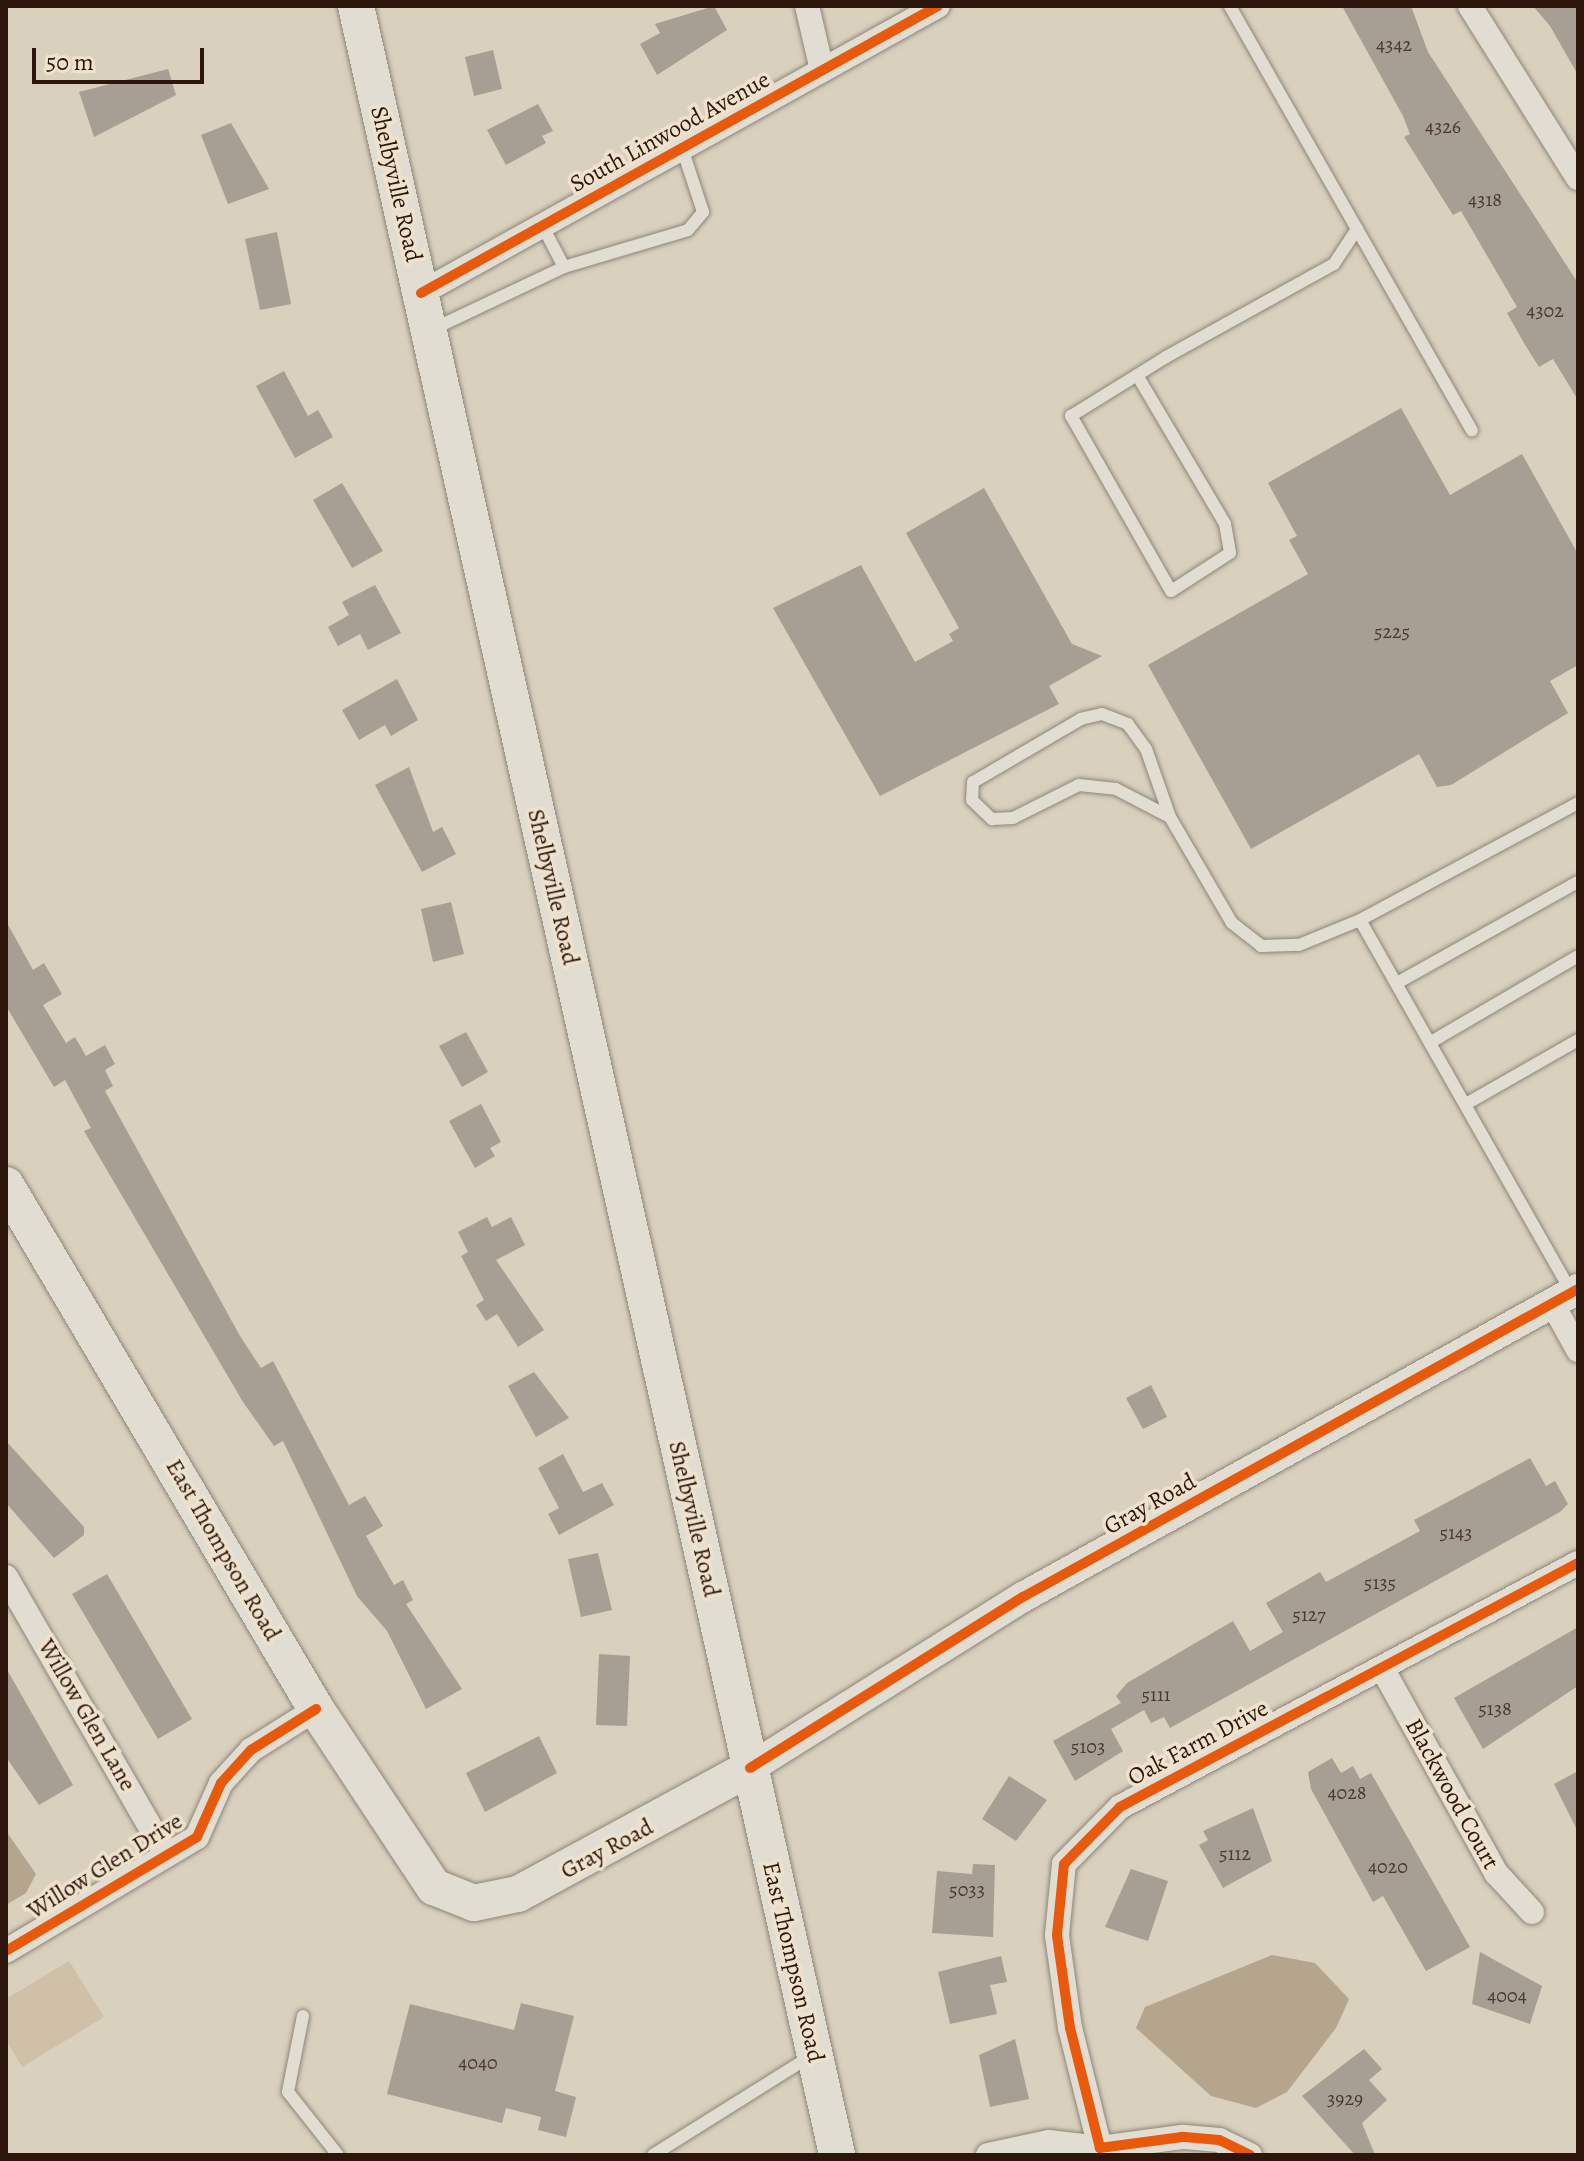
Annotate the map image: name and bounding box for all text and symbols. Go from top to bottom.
scale bar [36,32,208,82]
house number: 4342 [1376,32,1412,56]
text: 50 m [46,46,94,78]
street label: South Linwood Avenue [565,65,775,199]
street label: Shelbyville Road [364,103,428,265]
house number: 4326 [1425,114,1461,138]
house number: 4318 [1468,187,1502,211]
house number: 4302 [1526,298,1564,322]
house number: 5225 [1374,619,1410,643]
street label: Shelbyville Road [521,806,585,968]
street label: Shelbyville Road [662,1438,726,1600]
street label: East Thompson Road [159,1454,287,1646]
street label: Gray Road [1099,1467,1201,1541]
house number: 5143 [1440,1520,1472,1544]
house number: 5135 [1364,1570,1396,1594]
house number: 5127 [1292,1602,1326,1626]
street label: Willow Glen Lane [32,1634,142,1796]
house number: 5111 [1141,1682,1171,1706]
street label: Oak Farm Drive [1123,1694,1273,1792]
house number: 5138 [1478,1696,1512,1720]
street label: Blackwood Court [1399,1713,1505,1875]
house number: 5103 [1071,1734,1105,1758]
house number: 4028 [1328,1780,1366,1804]
street label: Willow Glen Drive [22,1807,188,1925]
street label: Gray Road [556,1813,658,1885]
house number: 5112 [1219,1841,1251,1865]
house number: 4020 [1368,1854,1408,1878]
street label: East Thompson Road [756,1859,830,2065]
house number: 5033 [949,1877,985,1901]
house number: 4004 [1487,1983,1527,2007]
house number: 4040 [458,2050,498,2074]
house number: 3929 [1327,2086,1363,2110]

